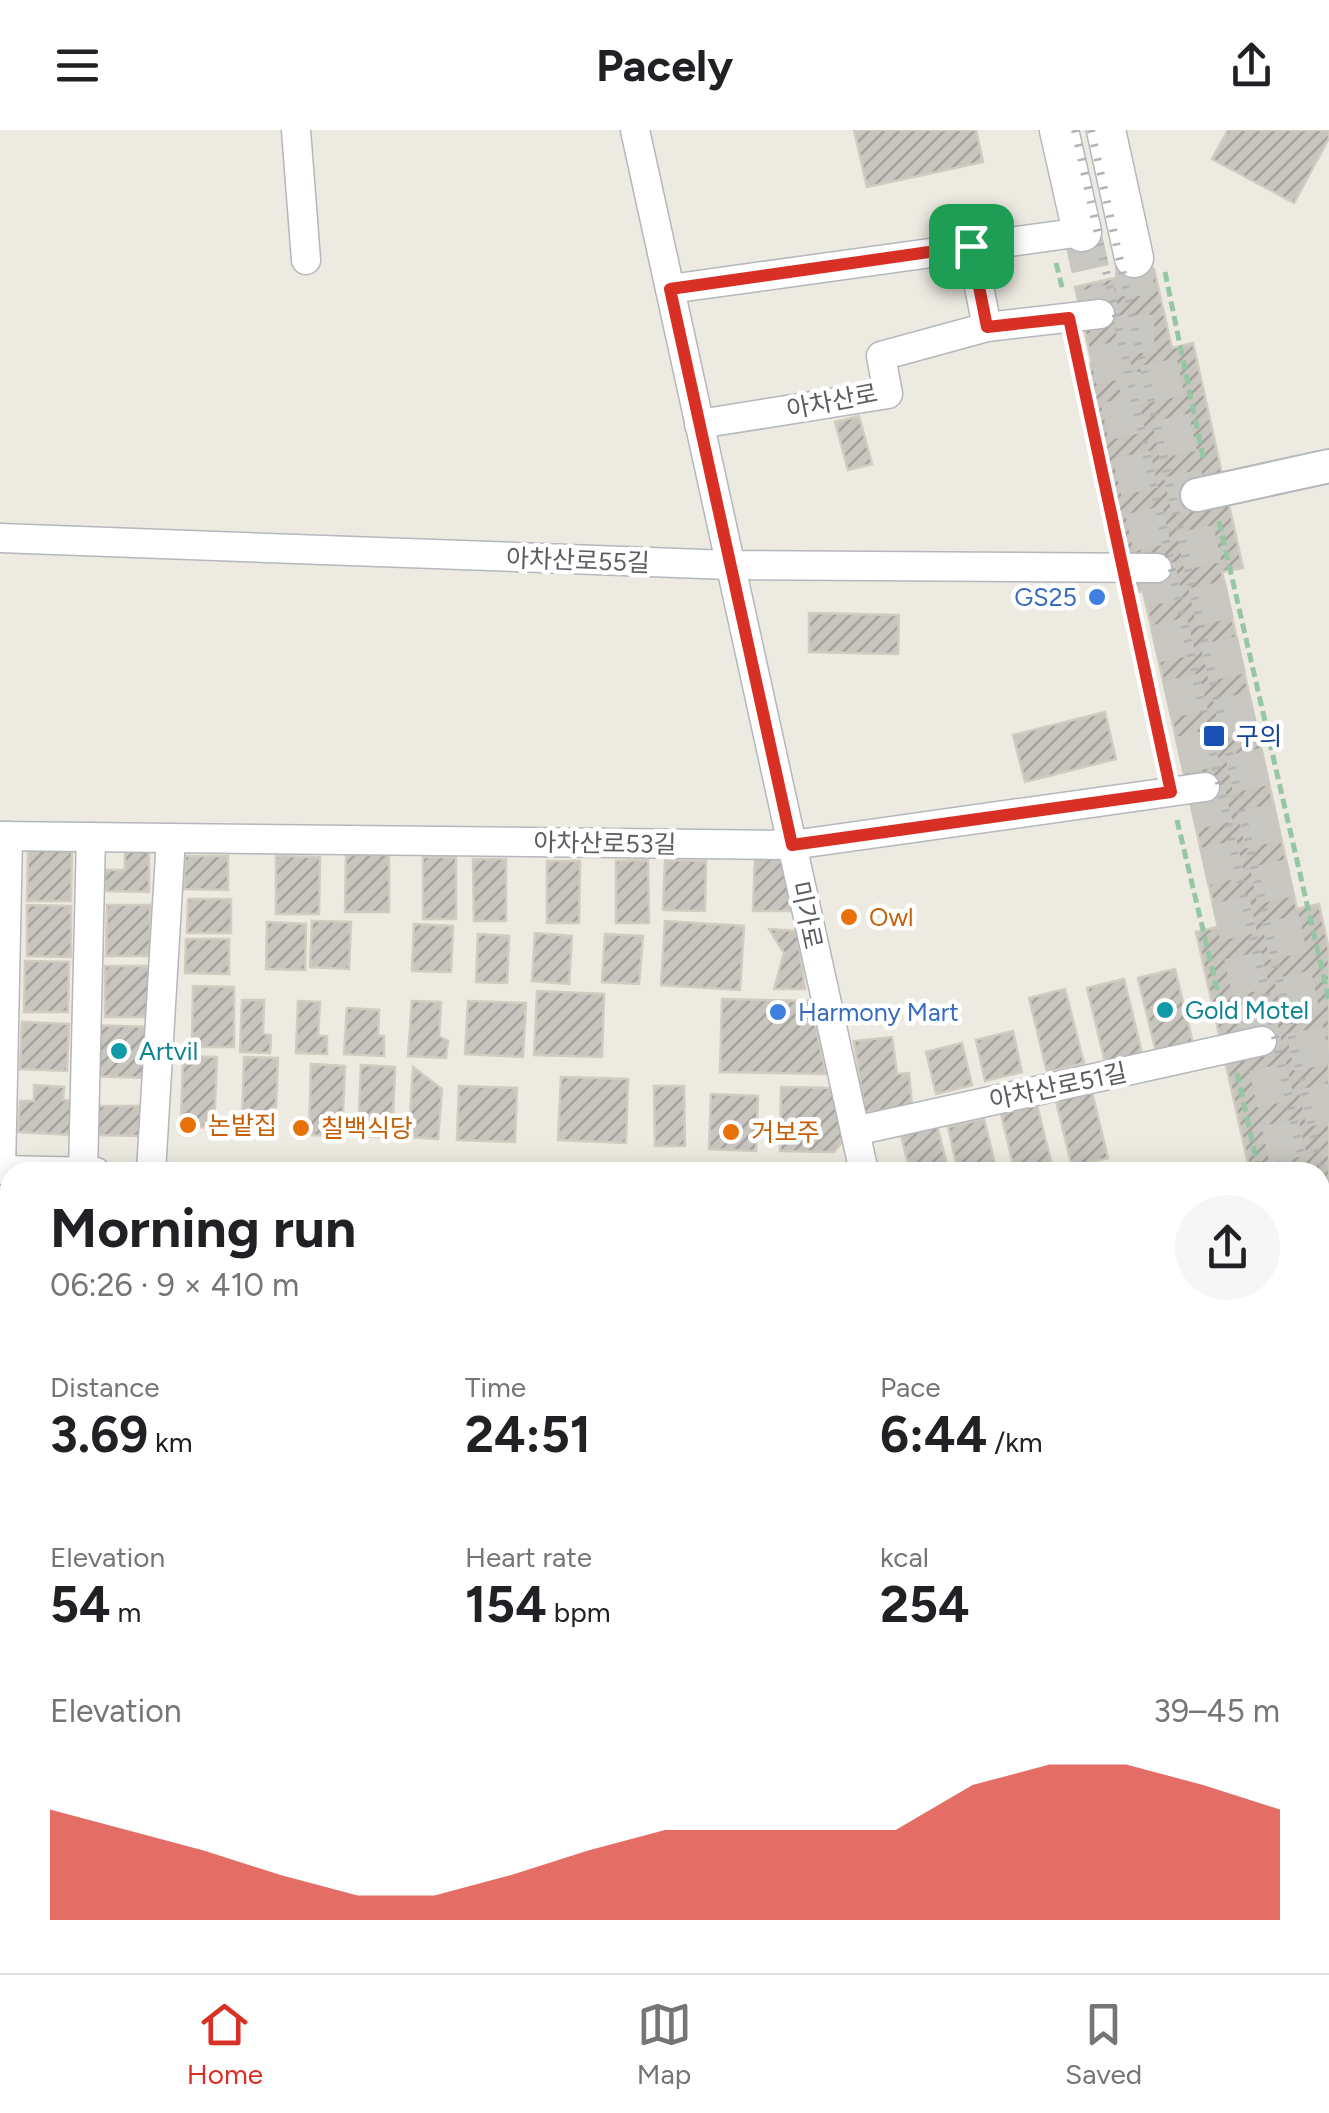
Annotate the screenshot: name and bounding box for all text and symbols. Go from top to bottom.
icon: menu [50,38,105,93]
text: Pacely [596,38,733,92]
icon: share [1224,38,1279,93]
pin [929,204,1014,289]
icon: arrive [944,219,999,274]
street label: 아차산로 [784,377,880,425]
street label: 아차산로55길 [506,543,650,577]
place label: GS25 [1014,582,1077,612]
marker: GS25 [1086,586,1108,608]
place label: 구의 [1236,721,1282,751]
marker: 구의 [1201,723,1227,749]
street label: 아차산로53길 [533,827,677,859]
street label: 미가로 [785,878,829,952]
place label: Owl [869,902,914,932]
marker: Owl [838,906,860,928]
place label: Gold Motel [1185,995,1309,1025]
place label: Harmony Mart [798,997,959,1027]
marker: Gold Motel [1154,999,1176,1021]
marker: Harmony Mart [767,1001,789,1023]
place label: Artvil [139,1036,198,1066]
marker: Artvil [108,1040,130,1062]
street label: 아차산로51길 [987,1057,1129,1115]
place label: 논밭집 [208,1110,277,1140]
place label: 칠백식당 [321,1113,413,1143]
marker: 논밭집 [177,1114,199,1136]
marker: 칠백식당 [290,1117,312,1139]
place label: 거보주 [751,1117,820,1147]
marker: 거보주 [720,1121,742,1143]
text: Morning run [50,1195,356,1261]
button: share [1175,1195,1280,1300]
text: 06:26 · 9 × 410 m [50,1266,299,1304]
text: Distance [50,1370,160,1404]
text: Time [465,1370,526,1404]
text: Pace [880,1370,941,1404]
text: 3.69 [50,1404,148,1465]
text: 24:51 [465,1404,591,1465]
text: 6:44 [880,1404,987,1465]
text: km [148,1425,193,1459]
text: /km [987,1425,1043,1459]
text: Elevation [50,1540,165,1574]
text: Heart rate [465,1540,592,1574]
text: kcal [880,1540,929,1574]
text: 54 [50,1574,111,1635]
text: 154 [465,1574,547,1635]
text: 254 [880,1574,970,1635]
text: m [111,1595,141,1629]
text: bpm [547,1595,611,1629]
text: Elevation [50,1692,182,1730]
text: 39–45 m [1153,1692,1280,1730]
tab: Home [187,1997,263,2091]
tab: Map [637,1997,692,2091]
tab: Saved [1065,1997,1142,2091]

